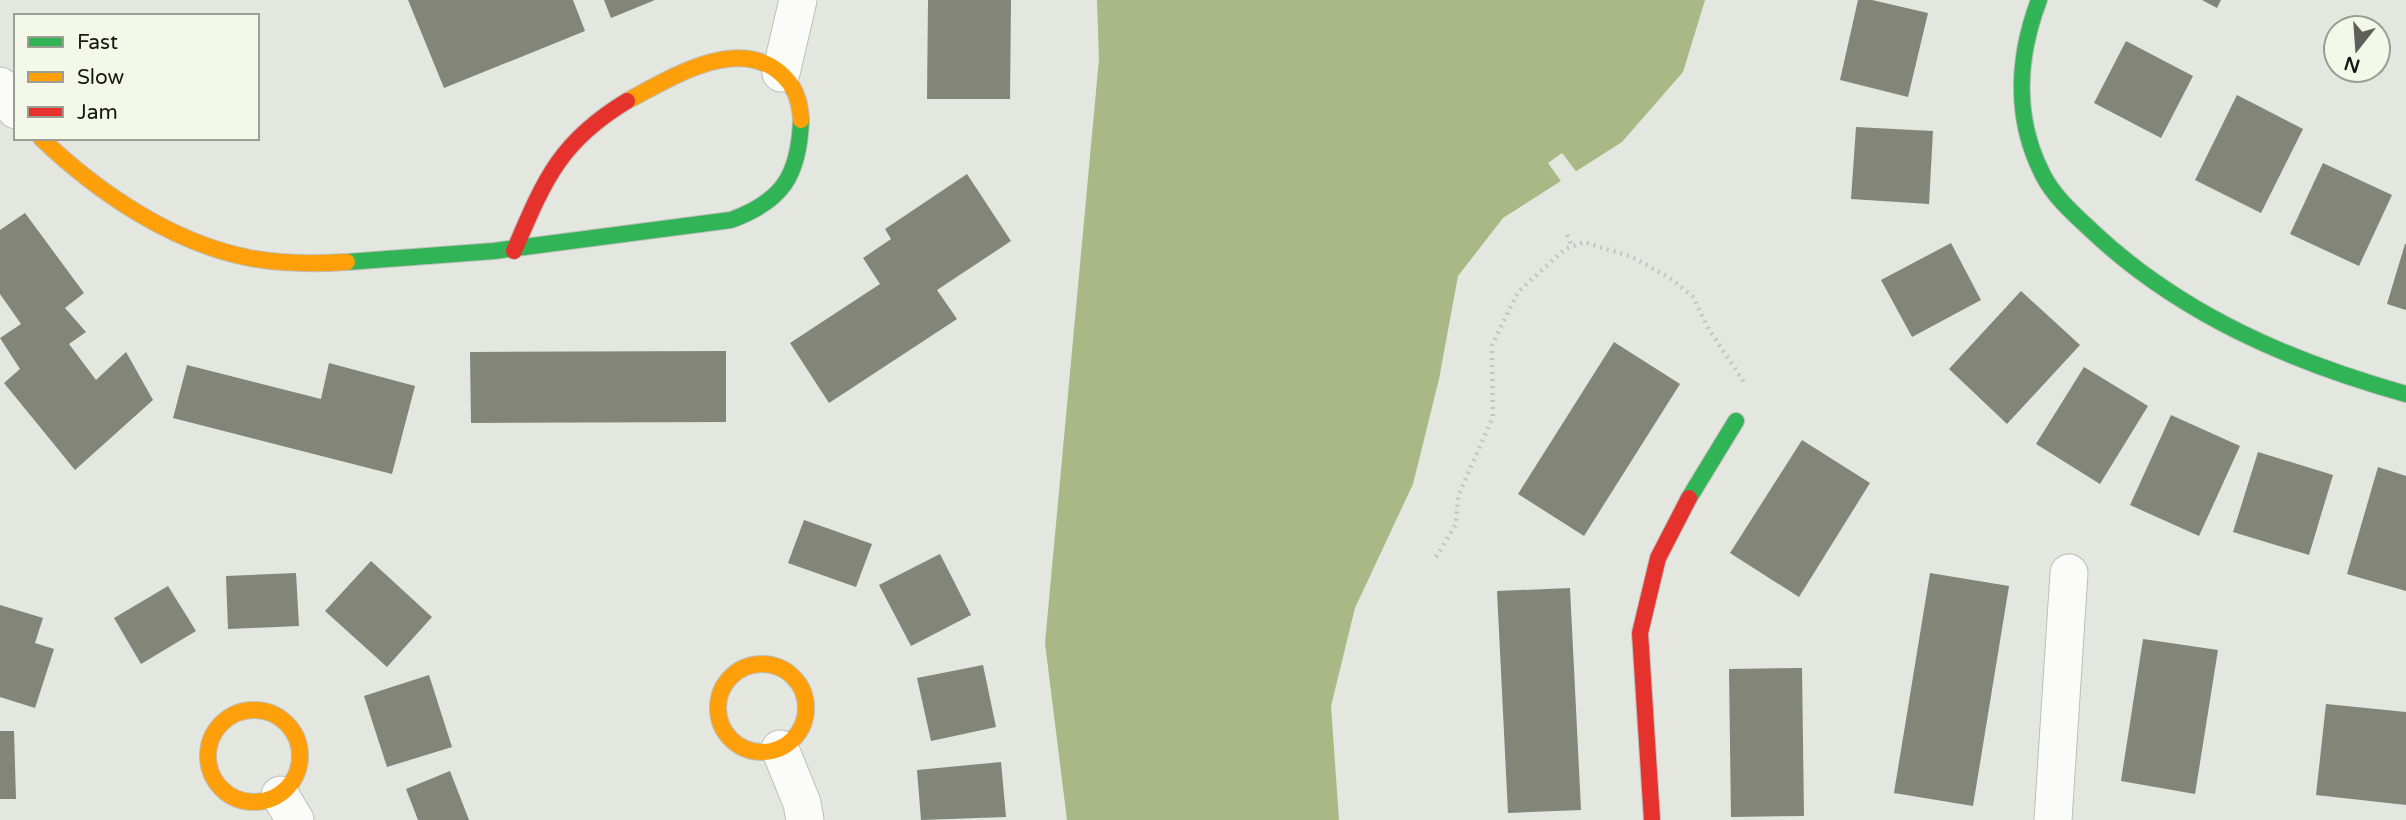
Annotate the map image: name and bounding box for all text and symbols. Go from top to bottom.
legend [14,14,259,140]
north arrow [2322,14,2392,84]
text: Fast [77,30,118,55]
text: N [2342,52,2363,77]
text: Slow [77,65,125,90]
text: Jam [77,100,118,125]

